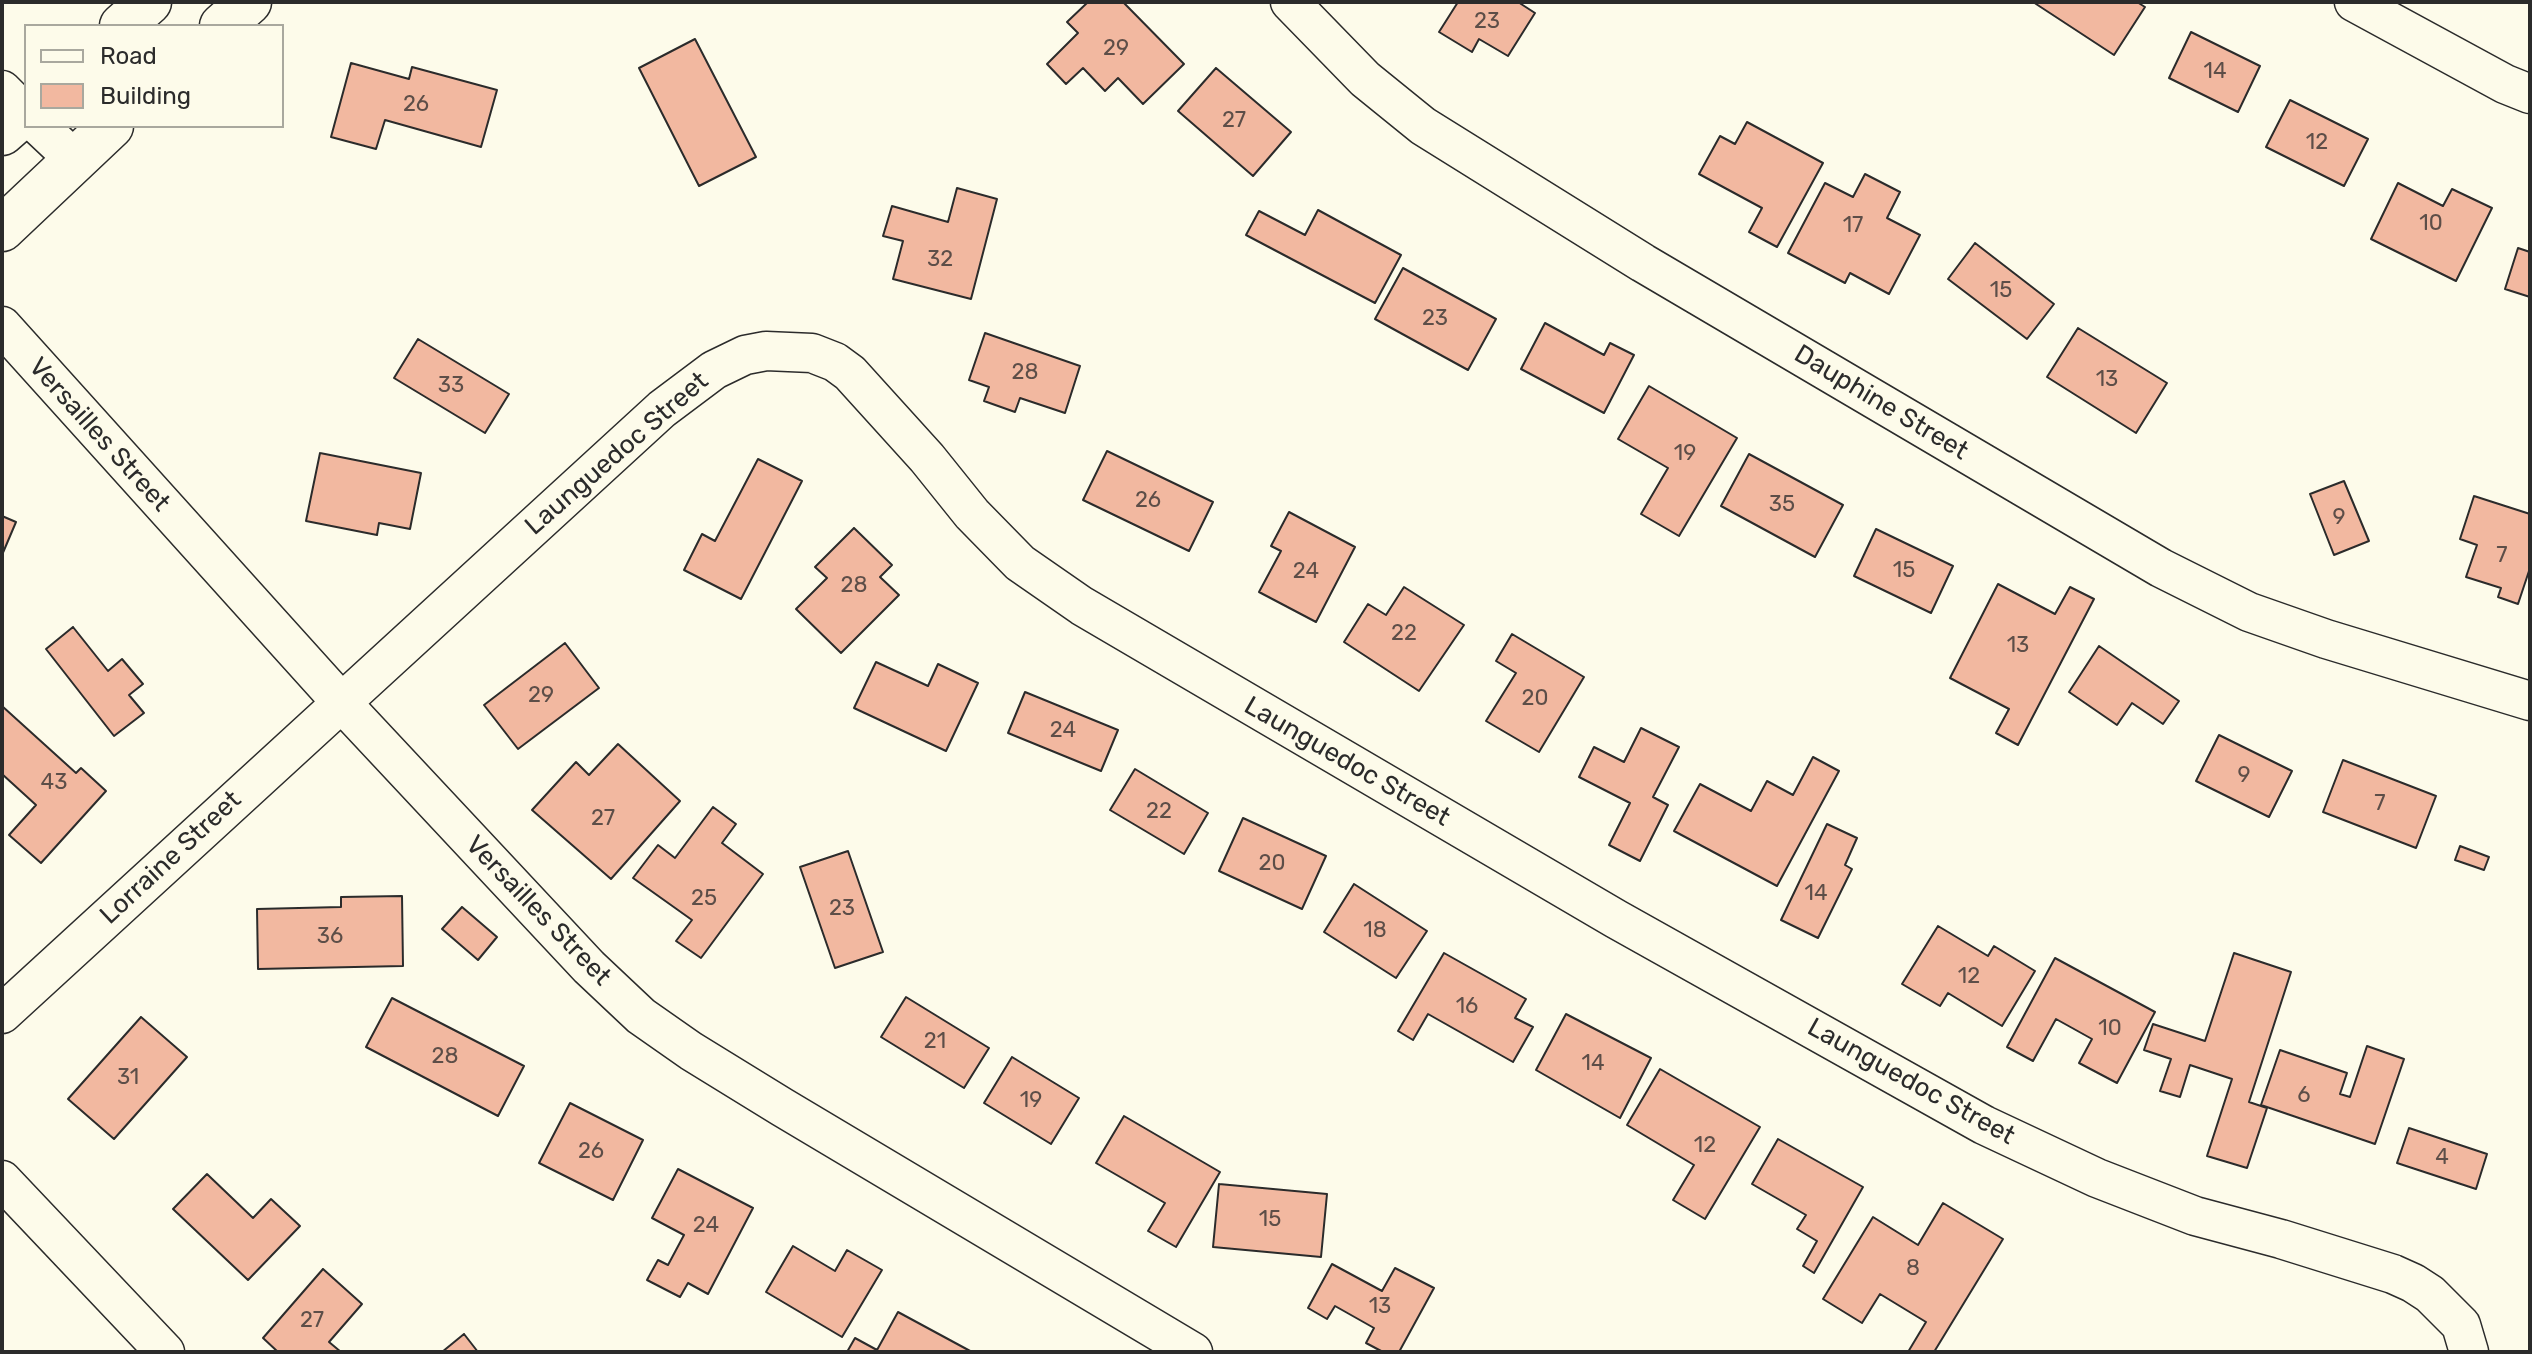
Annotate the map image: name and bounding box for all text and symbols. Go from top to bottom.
house number: 23 [1474,9,1500,35]
legend [24,24,284,128]
house number: 29 [1103,36,1129,62]
text: Road [100,42,157,70]
house number: 14 [2203,59,2227,85]
text: Building [100,82,191,110]
house number: 26 [403,92,429,118]
house number: 27 [1222,108,1246,134]
house number: 12 [2306,130,2328,156]
house number: 10 [2419,211,2443,237]
house number: 17 [1843,213,1863,239]
house number: 32 [927,247,953,273]
house number: 15 [1990,278,2012,304]
house number: 23 [1422,306,1448,332]
street label: Dauphine Street [1788,339,1974,467]
street label: Versailles Street [22,352,176,518]
house number: 28 [1012,360,1038,386]
street label: Launguedoc Street [519,366,715,542]
house number: 13 [2096,367,2118,393]
house number: 33 [438,373,464,399]
house number: 19 [1674,441,1696,467]
house number: 26 [1135,488,1161,514]
house number: 35 [1769,492,1795,518]
house number: 9 [2332,505,2346,531]
house number: 7 [2496,543,2508,569]
house number: 15 [1893,558,1915,584]
house number: 24 [1293,559,1319,585]
house number: 28 [841,573,867,599]
house number: 22 [1391,621,1417,647]
house number: 13 [2007,633,2029,659]
house number: 29 [528,683,554,709]
house number: 20 [1522,686,1548,712]
street label: Launguedoc Street [1239,690,1455,834]
house number: 24 [1050,718,1076,744]
house number: 9 [2237,763,2251,789]
house number: 43 [41,770,67,796]
street label: Lorraine Street [94,785,248,931]
house number: 7 [2374,791,2386,817]
house number: 22 [1146,799,1172,825]
house number: 27 [591,806,615,832]
street label: Versailles Street [459,830,617,992]
house number: 20 [1259,851,1285,877]
house number: 14 [1804,881,1828,907]
house number: 25 [691,886,717,912]
house number: 23 [829,896,855,922]
house number: 18 [1363,918,1387,944]
house number: 36 [317,924,343,950]
house number: 12 [1958,964,1980,990]
house number: 16 [1456,994,1478,1020]
street label: Launguedoc Street [1802,1012,2020,1152]
house number: 10 [2098,1016,2122,1042]
house number: 21 [924,1029,946,1055]
house number: 28 [432,1044,458,1070]
house number: 14 [1581,1051,1605,1077]
house number: 31 [117,1065,139,1091]
house number: 6 [2297,1083,2311,1109]
house number: 19 [1020,1088,1042,1114]
house number: 12 [1694,1133,1716,1159]
house number: 26 [578,1139,604,1165]
house number: 4 [2435,1145,2449,1171]
house number: 15 [1259,1207,1281,1233]
house number: 24 [693,1213,719,1239]
house number: 8 [1906,1256,1920,1282]
house number: 13 [1369,1294,1391,1320]
house number: 27 [300,1308,324,1334]

